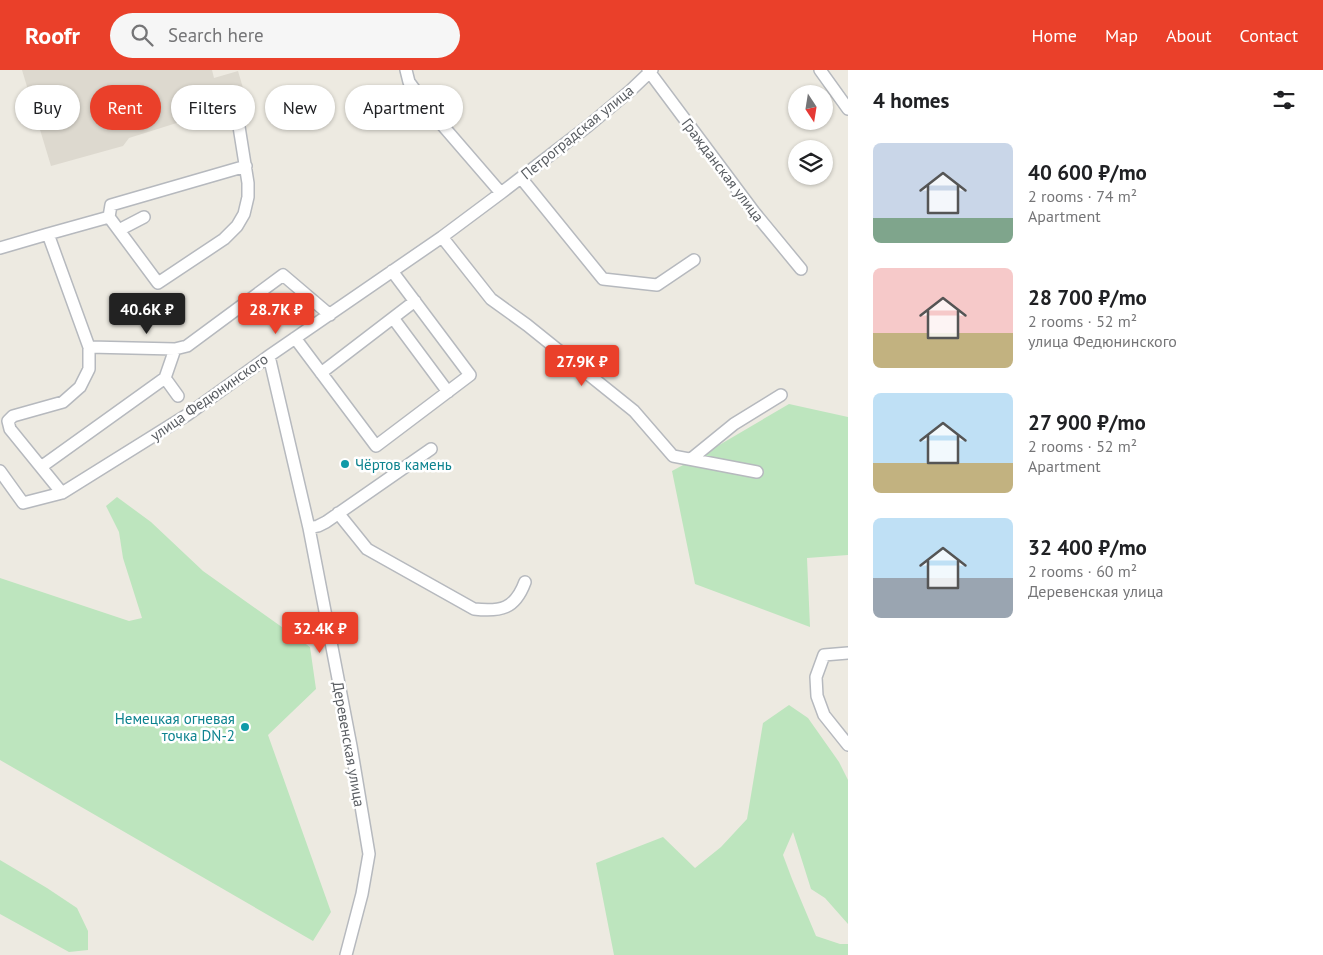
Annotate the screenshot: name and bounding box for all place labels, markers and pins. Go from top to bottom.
pin: 40.6K ₽ [101,292,193,335]
pin: 28.7K ₽ [230,292,322,335]
pin: 27.9K ₽ [536,344,628,387]
place label: Чёртов камень [355,455,452,474]
marker: Чёртов камень [339,458,351,470]
pin: 32.4K ₽ [274,612,366,654]
place label: Немецкая огневая точка DN-2 [115,709,235,745]
marker: Немецкая огневая точка DN-2 [239,721,251,733]

